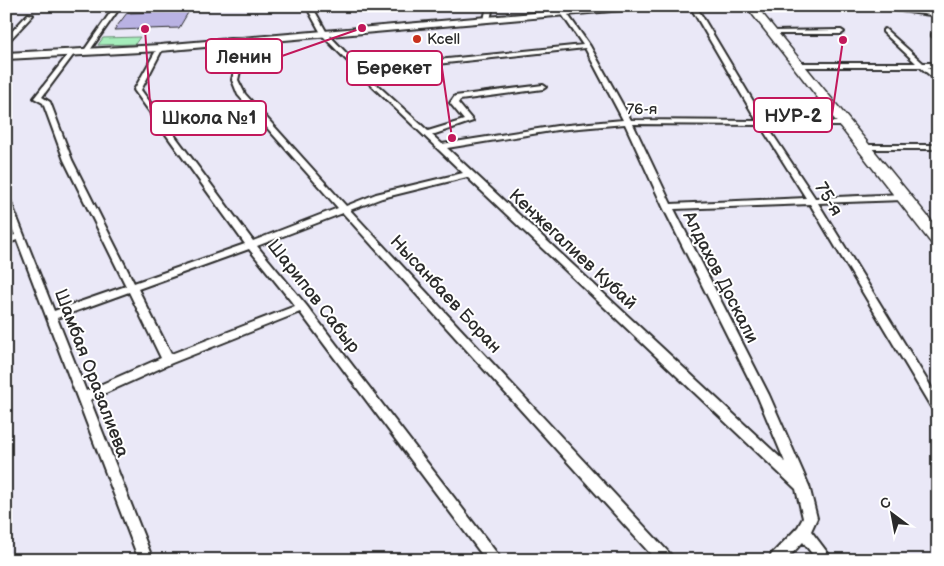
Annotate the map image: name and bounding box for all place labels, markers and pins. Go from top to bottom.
place label: Kcell [427,30,460,49]
marker: Kcell [411,33,423,45]
callout: Ленин [206,39,282,73]
callout: Берекет [347,51,442,85]
callout: НУР-2 [754,98,832,132]
callout: Школа №1 [151,101,266,135]

